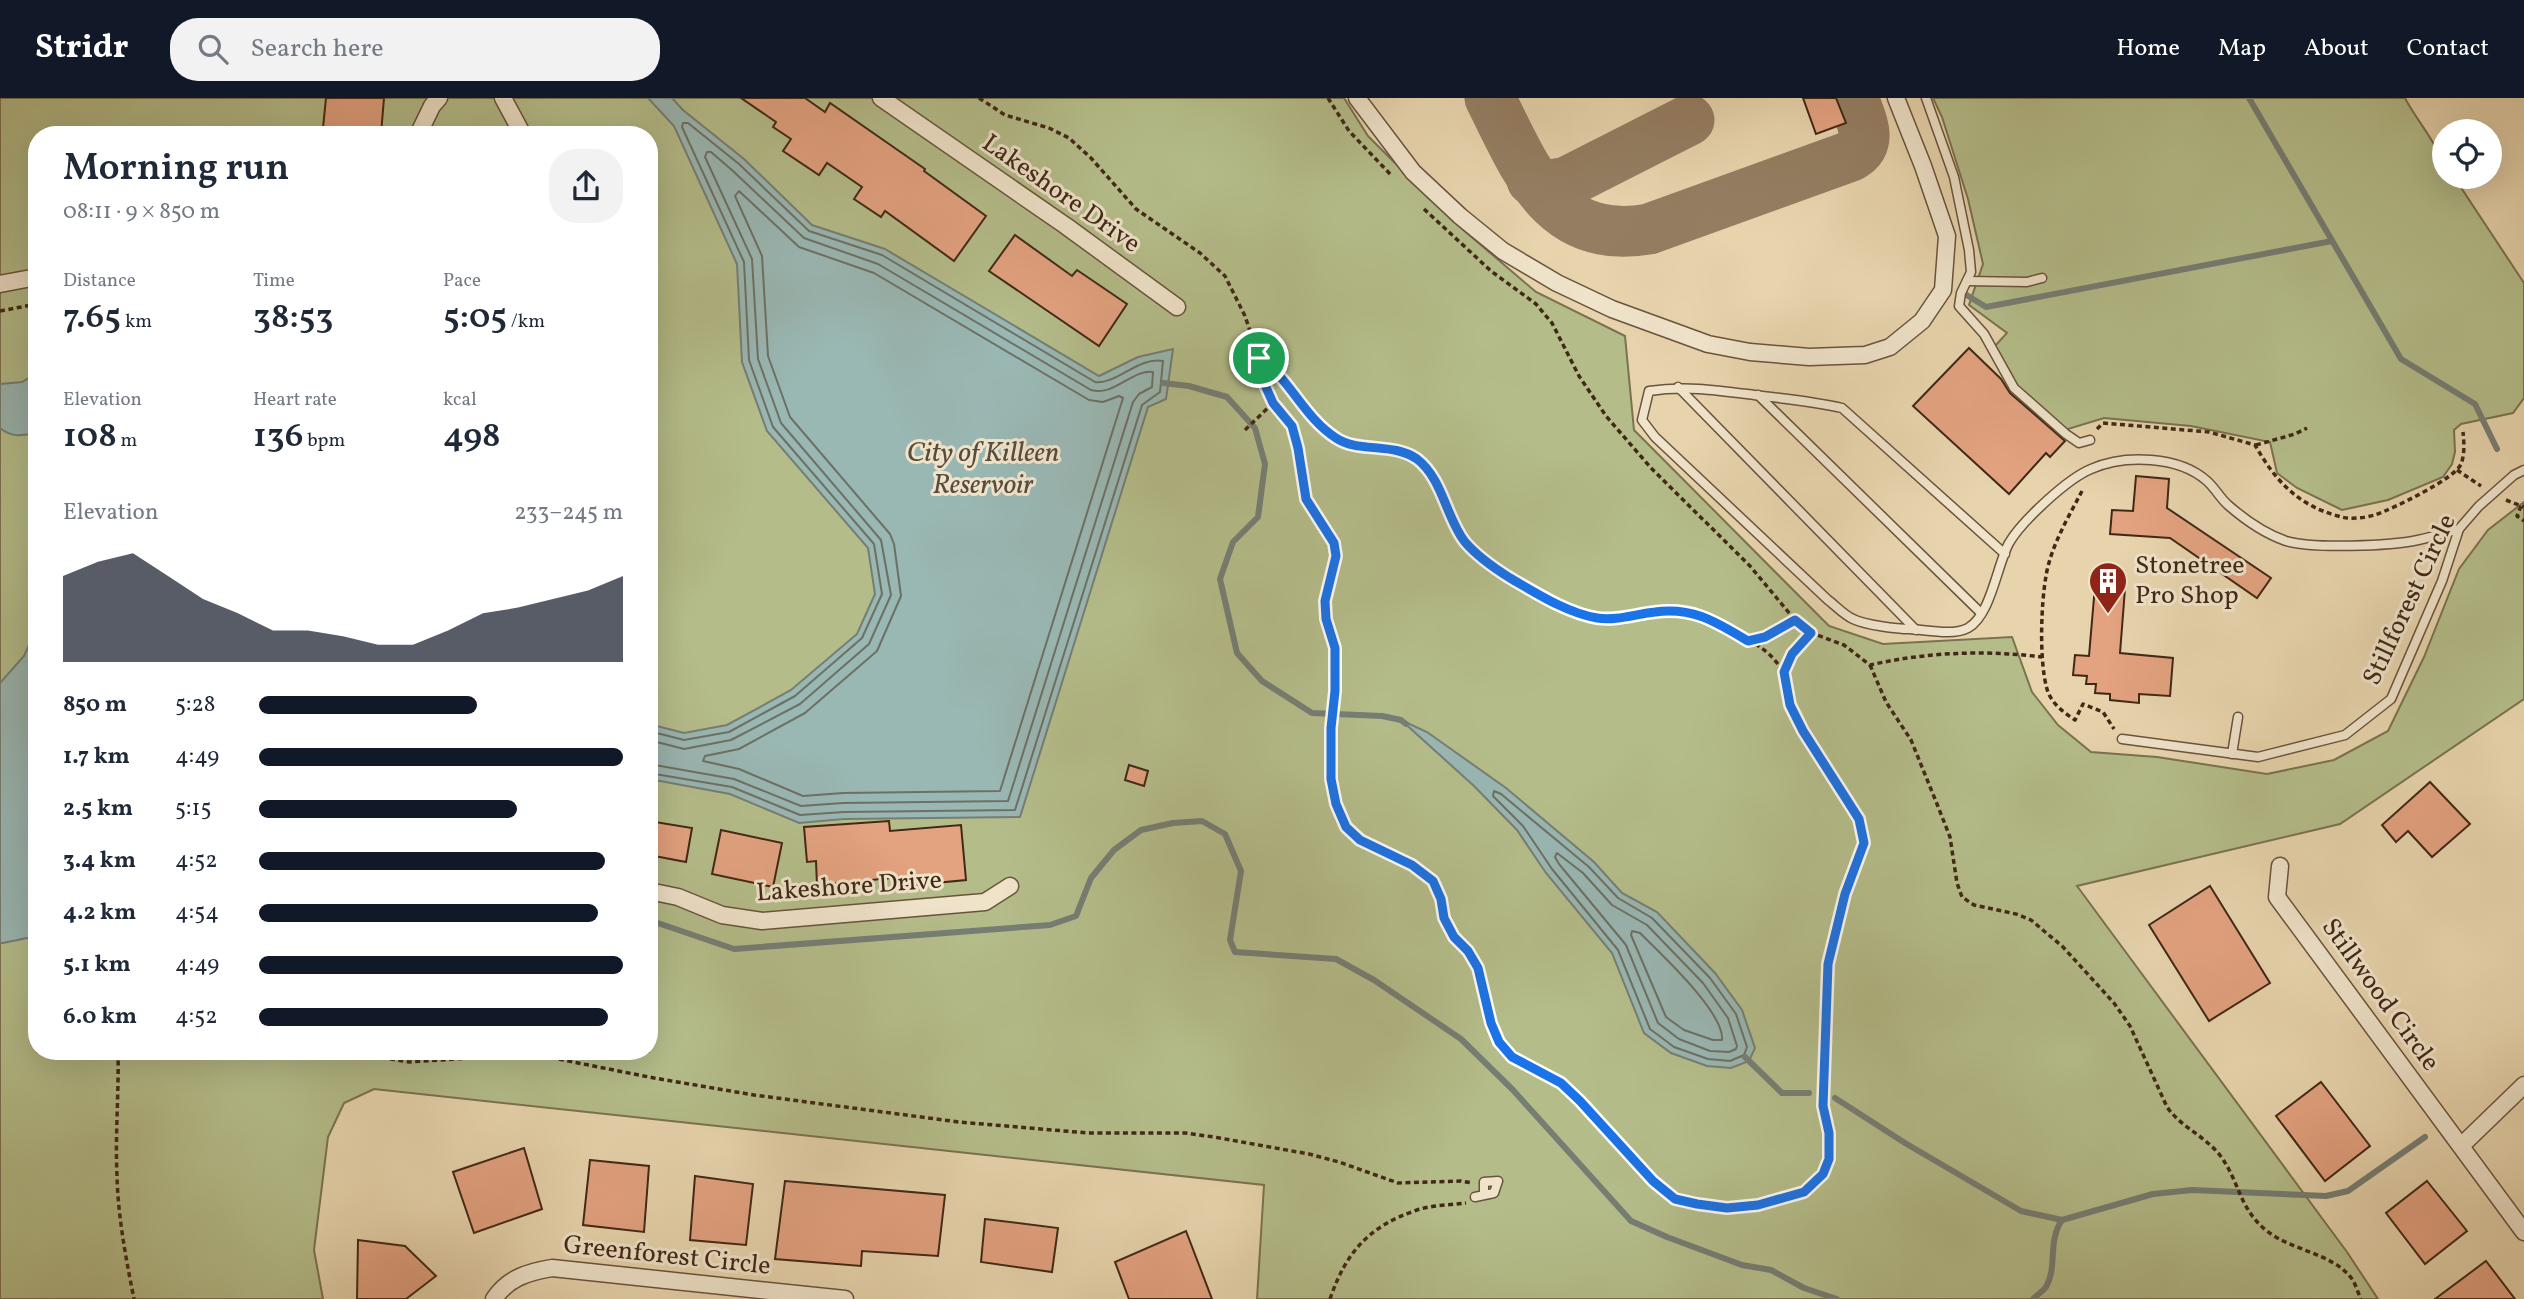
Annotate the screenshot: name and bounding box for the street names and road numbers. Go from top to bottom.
street label: Lakeshore Drive [975,126,1147,262]
street label: Stillforest Circle [2355,509,2465,691]
street label: Lakeshore Drive [755,863,943,911]
street label: Stillwood Circle [2312,911,2448,1079]
street label: Greenforest Circle [562,1227,772,1285]

